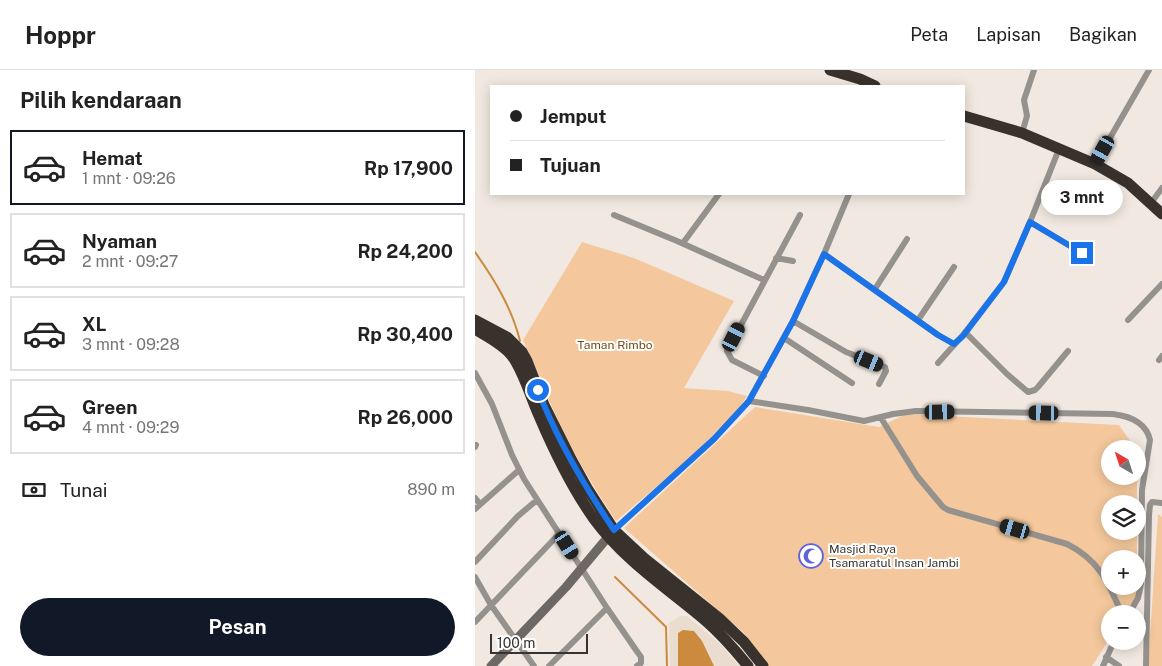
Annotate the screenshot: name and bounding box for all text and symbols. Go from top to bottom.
text: Hoppr [25,21,96,49]
text: Peta [910,24,948,45]
text: Lapisan [976,24,1041,45]
text: Bagikan [1069,24,1137,45]
text: Pilih kendaraan [20,87,182,113]
text: Jemput [540,105,606,127]
car [1089,133,1116,167]
icon: car [22,145,67,190]
text: Hemat [82,147,143,169]
text: Tujuan [540,154,601,176]
text: Rp 17,900 [364,157,453,179]
text: 1 mnt · 09:26 [82,169,176,188]
callout: 3 mnt [1041,180,1123,216]
text: 3 mnt [1060,188,1104,207]
icon: car [22,228,67,273]
text: Nyaman [82,230,157,252]
text: Rp 24,200 [357,240,453,262]
route end [1071,242,1093,264]
text: 2 mnt · 09:27 [82,252,178,271]
icon: car [22,311,67,356]
text: XL [82,313,107,335]
car [720,320,747,354]
text: Rp 30,400 [357,323,453,345]
text: 3 mnt · 09:28 [82,335,180,354]
park label: Taman Rimbo [577,338,653,352]
car [852,348,885,374]
route start [527,379,549,401]
icon: car [22,394,67,439]
text: Green [82,396,137,418]
car [924,404,955,420]
car [1028,405,1059,421]
text: Rp 26,000 [358,406,453,428]
text: 4 mnt · 09:29 [82,418,179,437]
north arrow [1101,440,1146,485]
map controls [1101,440,1146,650]
icon: cash [20,476,48,504]
text: Tunai [60,479,108,501]
text: 890 m [407,480,455,499]
button: layers [1101,495,1146,540]
car [998,518,1031,540]
car [552,528,581,562]
place label: Masjid Raya Tsamaratul Insan Jambi [829,542,959,570]
mosque icon: Masjid Raya Tsamaratul Insan Jambi [798,543,824,569]
button: + [1101,550,1146,595]
button: Pesan [20,598,455,656]
button: − [1101,605,1146,650]
scale bar [490,631,587,654]
text: 100 m [497,635,535,651]

